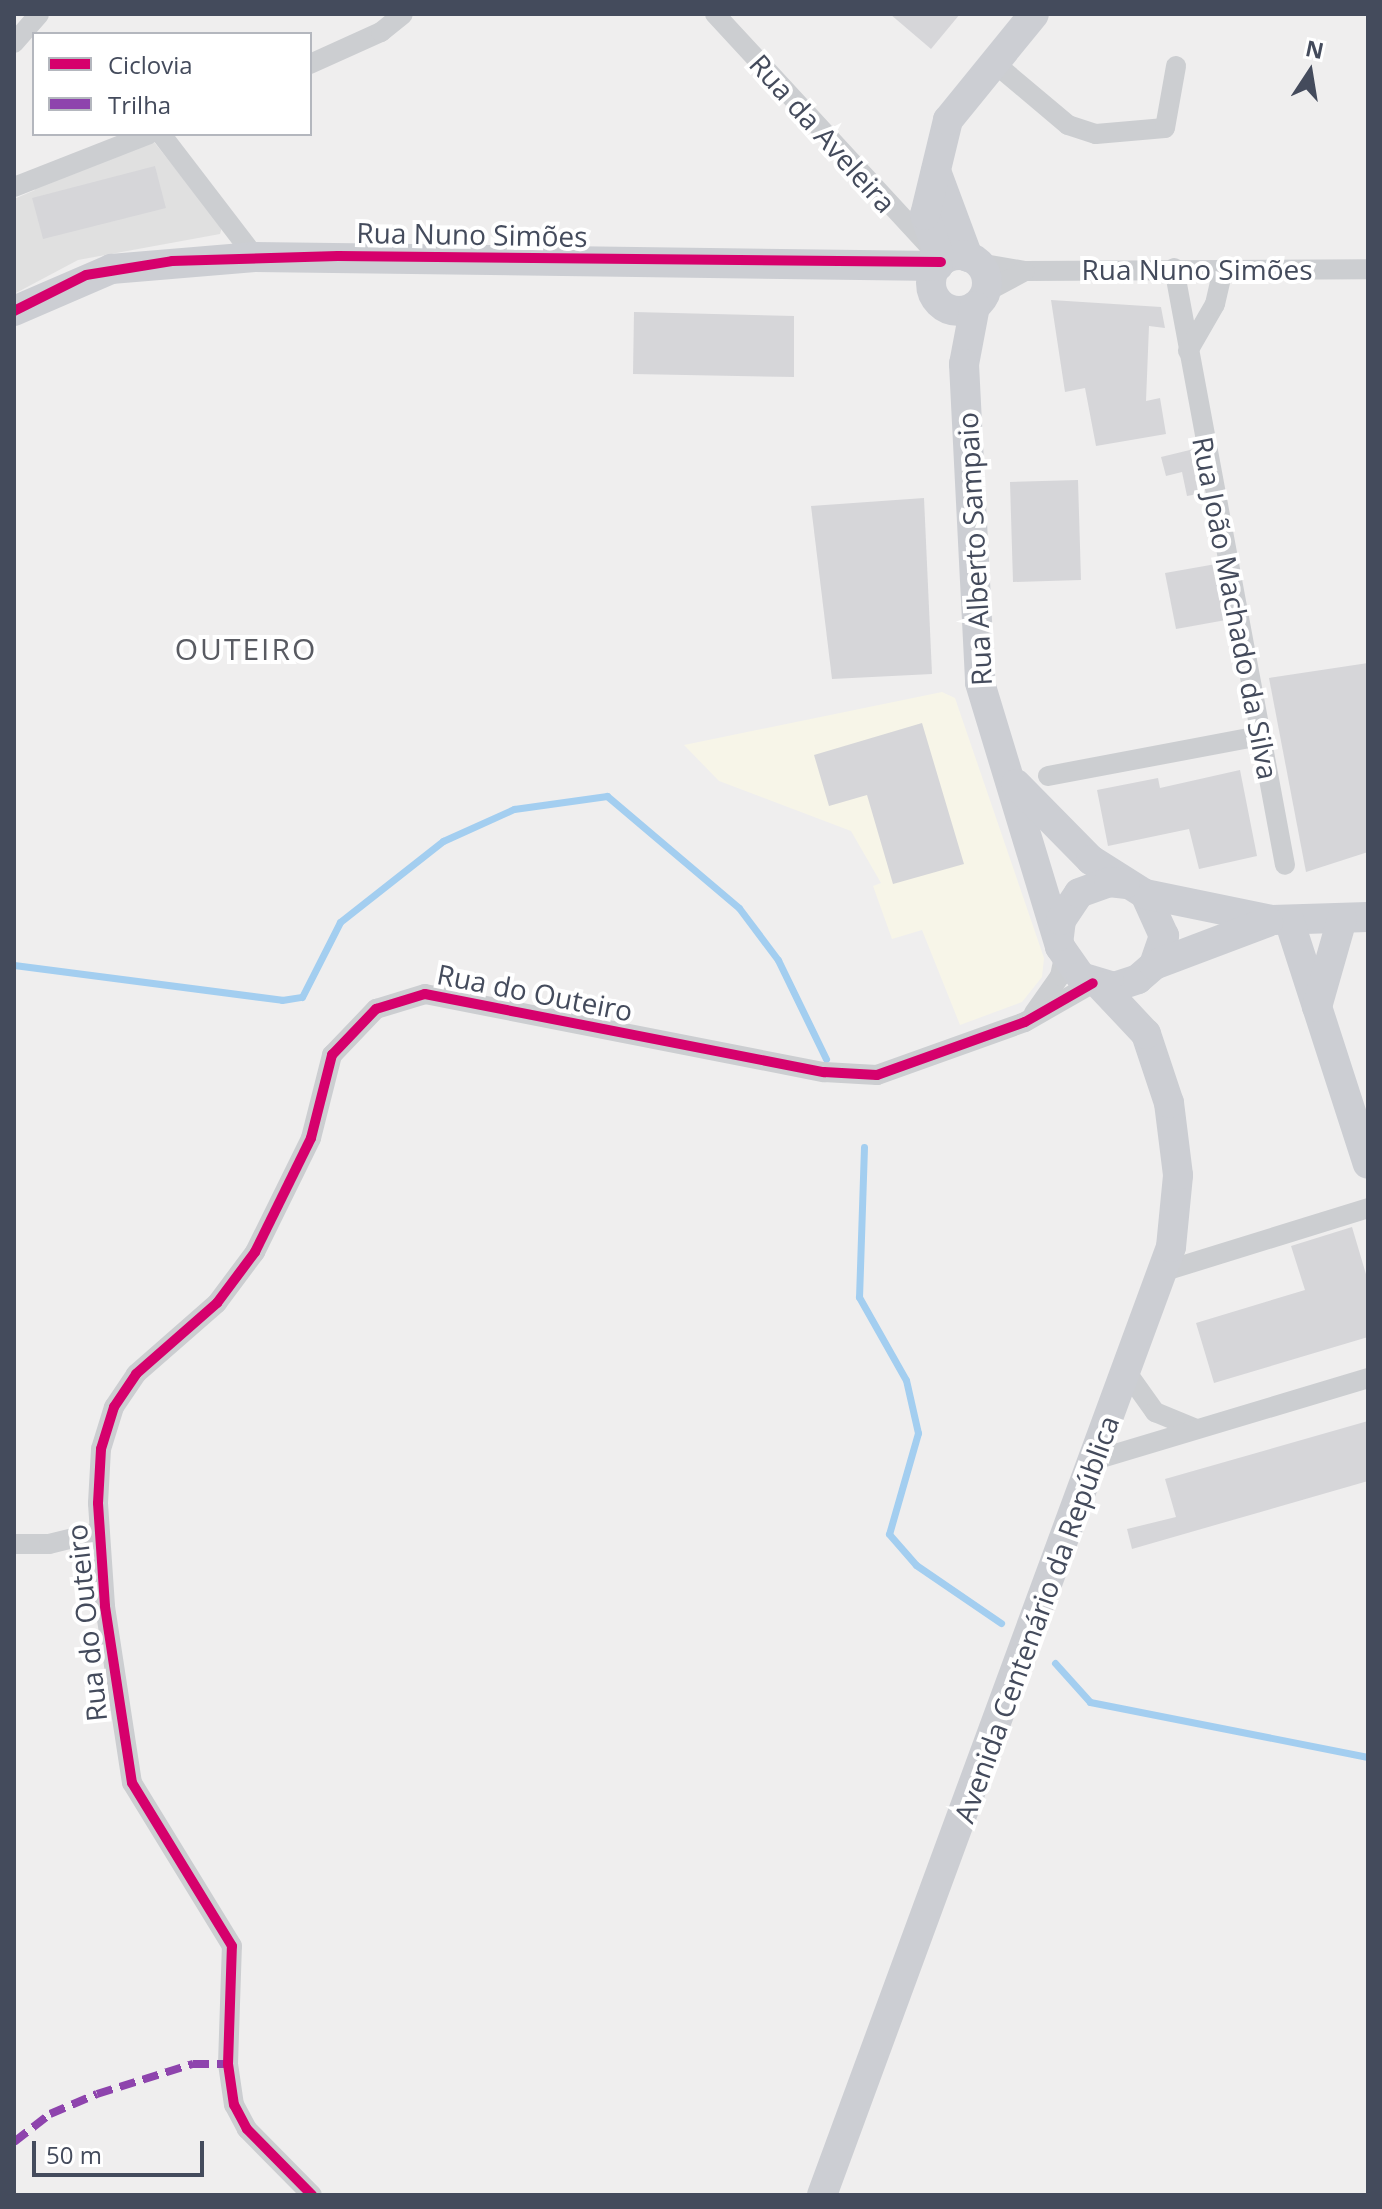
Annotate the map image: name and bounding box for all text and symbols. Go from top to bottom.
legend [32,32,312,136]
north arrow [1270,32,1350,112]
text: N [1303,32,1327,65]
street label: Rua da Aveleira [743,47,903,219]
text: Ciclovia [108,48,193,81]
text: Trilha [108,88,171,121]
street label: Rua Nuno Simões [356,215,588,253]
street label: Rua Nuno Simões [1081,252,1313,286]
street label: Rua Alberto Sampaio [950,411,998,687]
street label: Rua João Machado da Silva [1186,434,1286,782]
district label: OUTEIRO [175,631,317,667]
street label: Rua do Outeiro [434,957,636,1027]
street label: Avenida Centenário da República [947,1411,1125,1827]
street label: Rua do Outeiro [59,1523,113,1723]
scale bar [36,2125,208,2175]
text: 50 m [46,2138,102,2171]

